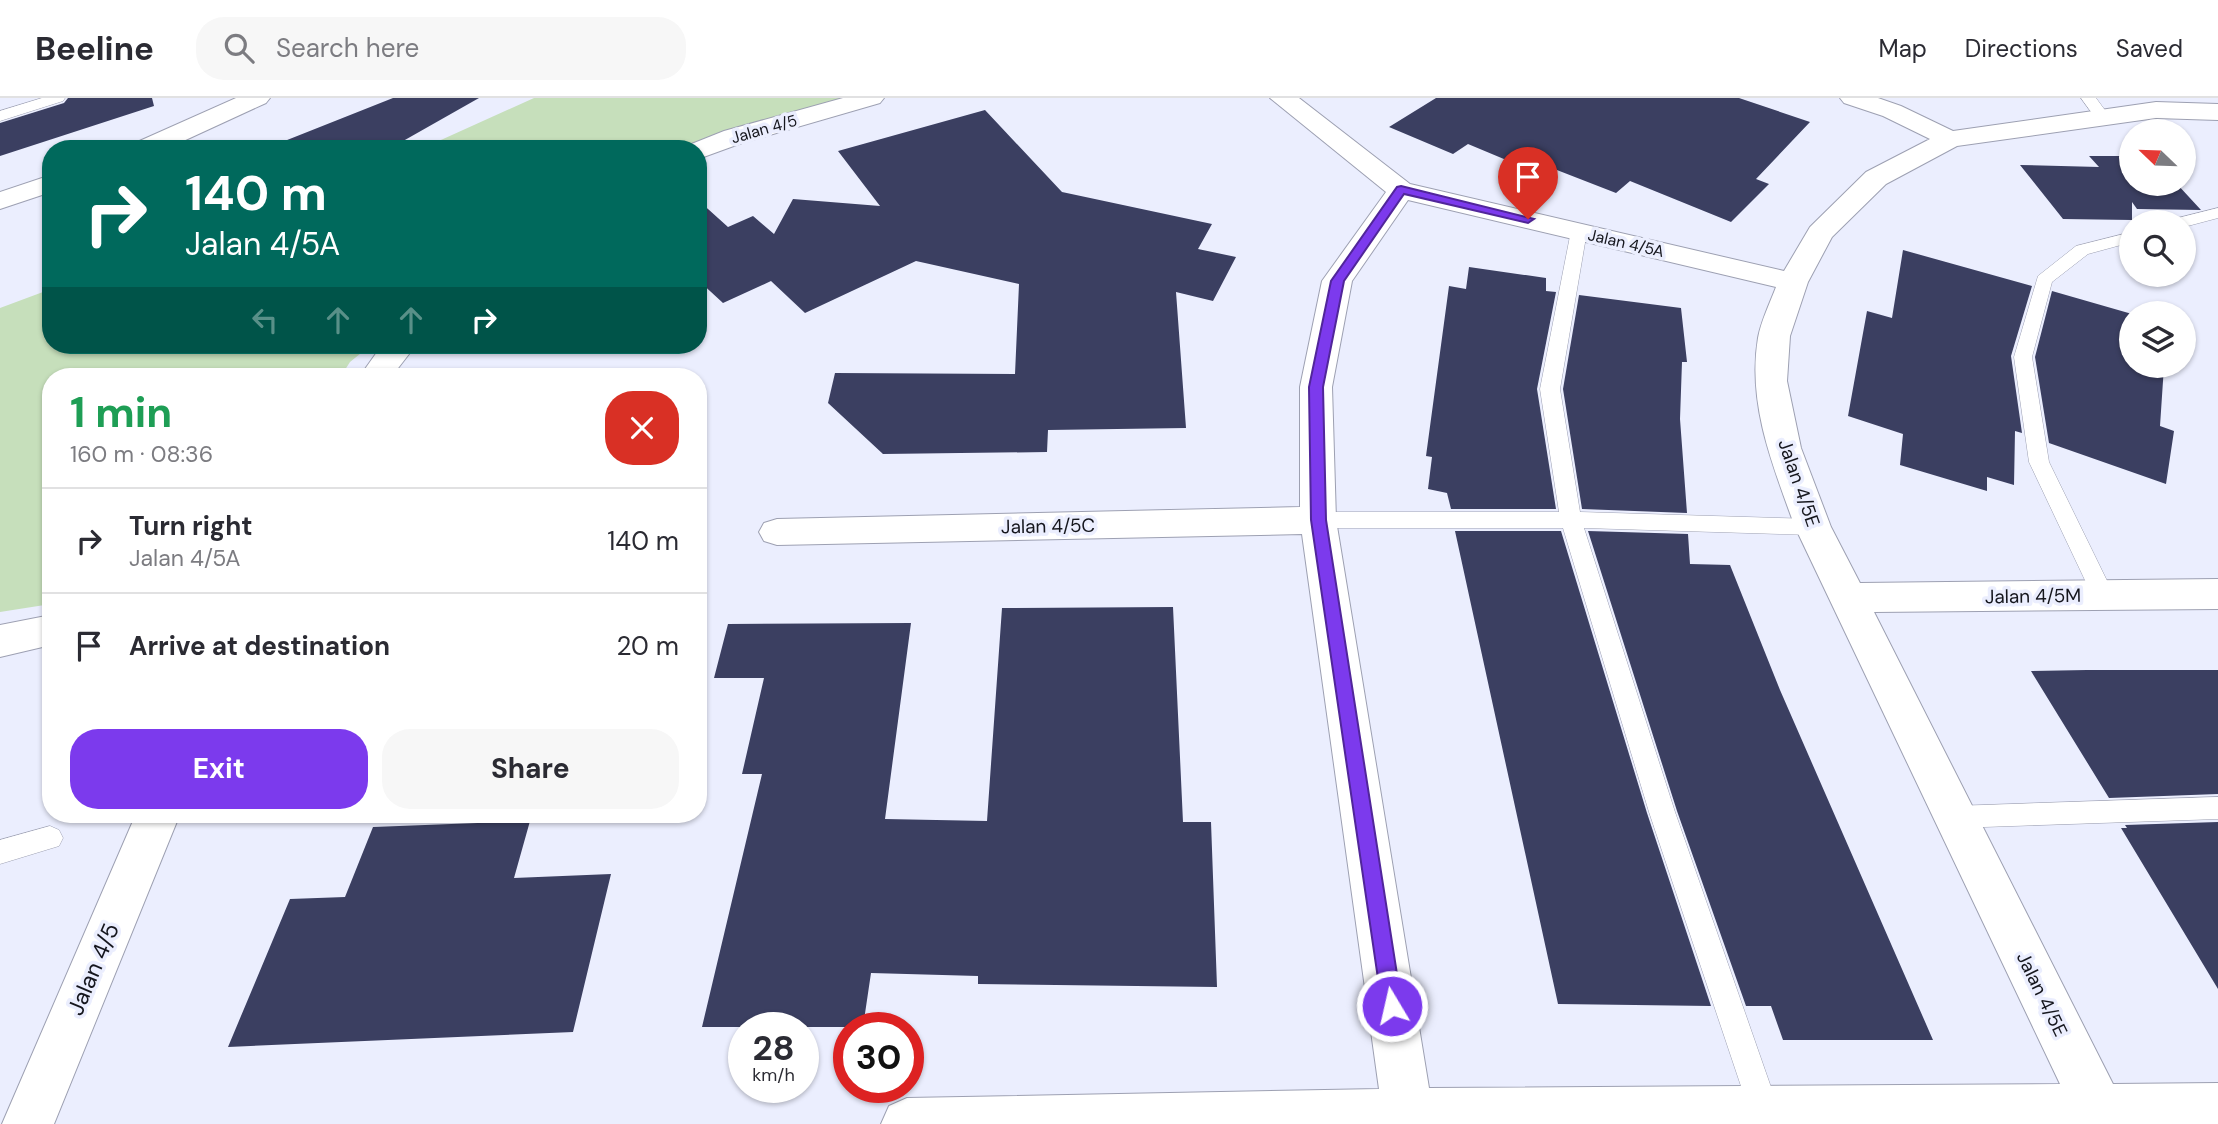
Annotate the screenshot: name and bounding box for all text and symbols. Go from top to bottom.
search box [196,17,686,80]
text: Beeline [35,27,154,70]
icon: search [220,29,258,67]
text: Search here [276,31,419,65]
text: Map [1879,33,1927,64]
text: Directions [1965,33,2078,64]
text: Saved [2116,33,2183,64]
street label: Jalan 4/5 [729,110,799,148]
north arrow [2119,119,2196,196]
map controls [2119,119,2196,378]
pin [1498,147,1558,219]
icon: arrive [1509,158,1547,196]
text: 140 m [185,161,327,225]
icon: right [70,168,161,259]
button: search [2119,210,2196,287]
text: Jalan 4/5A [185,223,340,265]
street label: Jalan 4/5A [1586,224,1667,262]
icon: left [246,301,284,339]
icon: ahead [319,301,357,339]
icon: ahead [392,301,430,339]
icon: right [465,301,503,339]
button: layers [2119,301,2196,378]
text: 1 min [70,385,172,440]
button: close [605,391,679,465]
street label: Jalan 4/5E [1772,436,1826,530]
text: 160 m · 08:36 [70,439,213,469]
text: Turn right [129,509,253,543]
street label: Jalan 4/5C [1001,513,1095,539]
icon: right [70,522,108,560]
text: 140 m [607,524,679,558]
text: Jalan 4/5A [129,543,241,573]
street label: Jalan 4/5M [1985,583,2081,609]
icon: arrive [70,627,108,665]
text: Arrive at destination [129,629,390,663]
text: 20 m [616,629,679,663]
button: Exit [70,729,368,809]
button: Share [382,729,679,809]
street label: Jalan 4/5 [60,918,126,1020]
street label: Jalan 4/5E [2011,948,2073,1040]
position arrow [1355,969,1429,1043]
speed limit sign: 30 [833,1012,924,1103]
text: 28 [752,1025,795,1071]
text: km/h [752,1063,795,1087]

